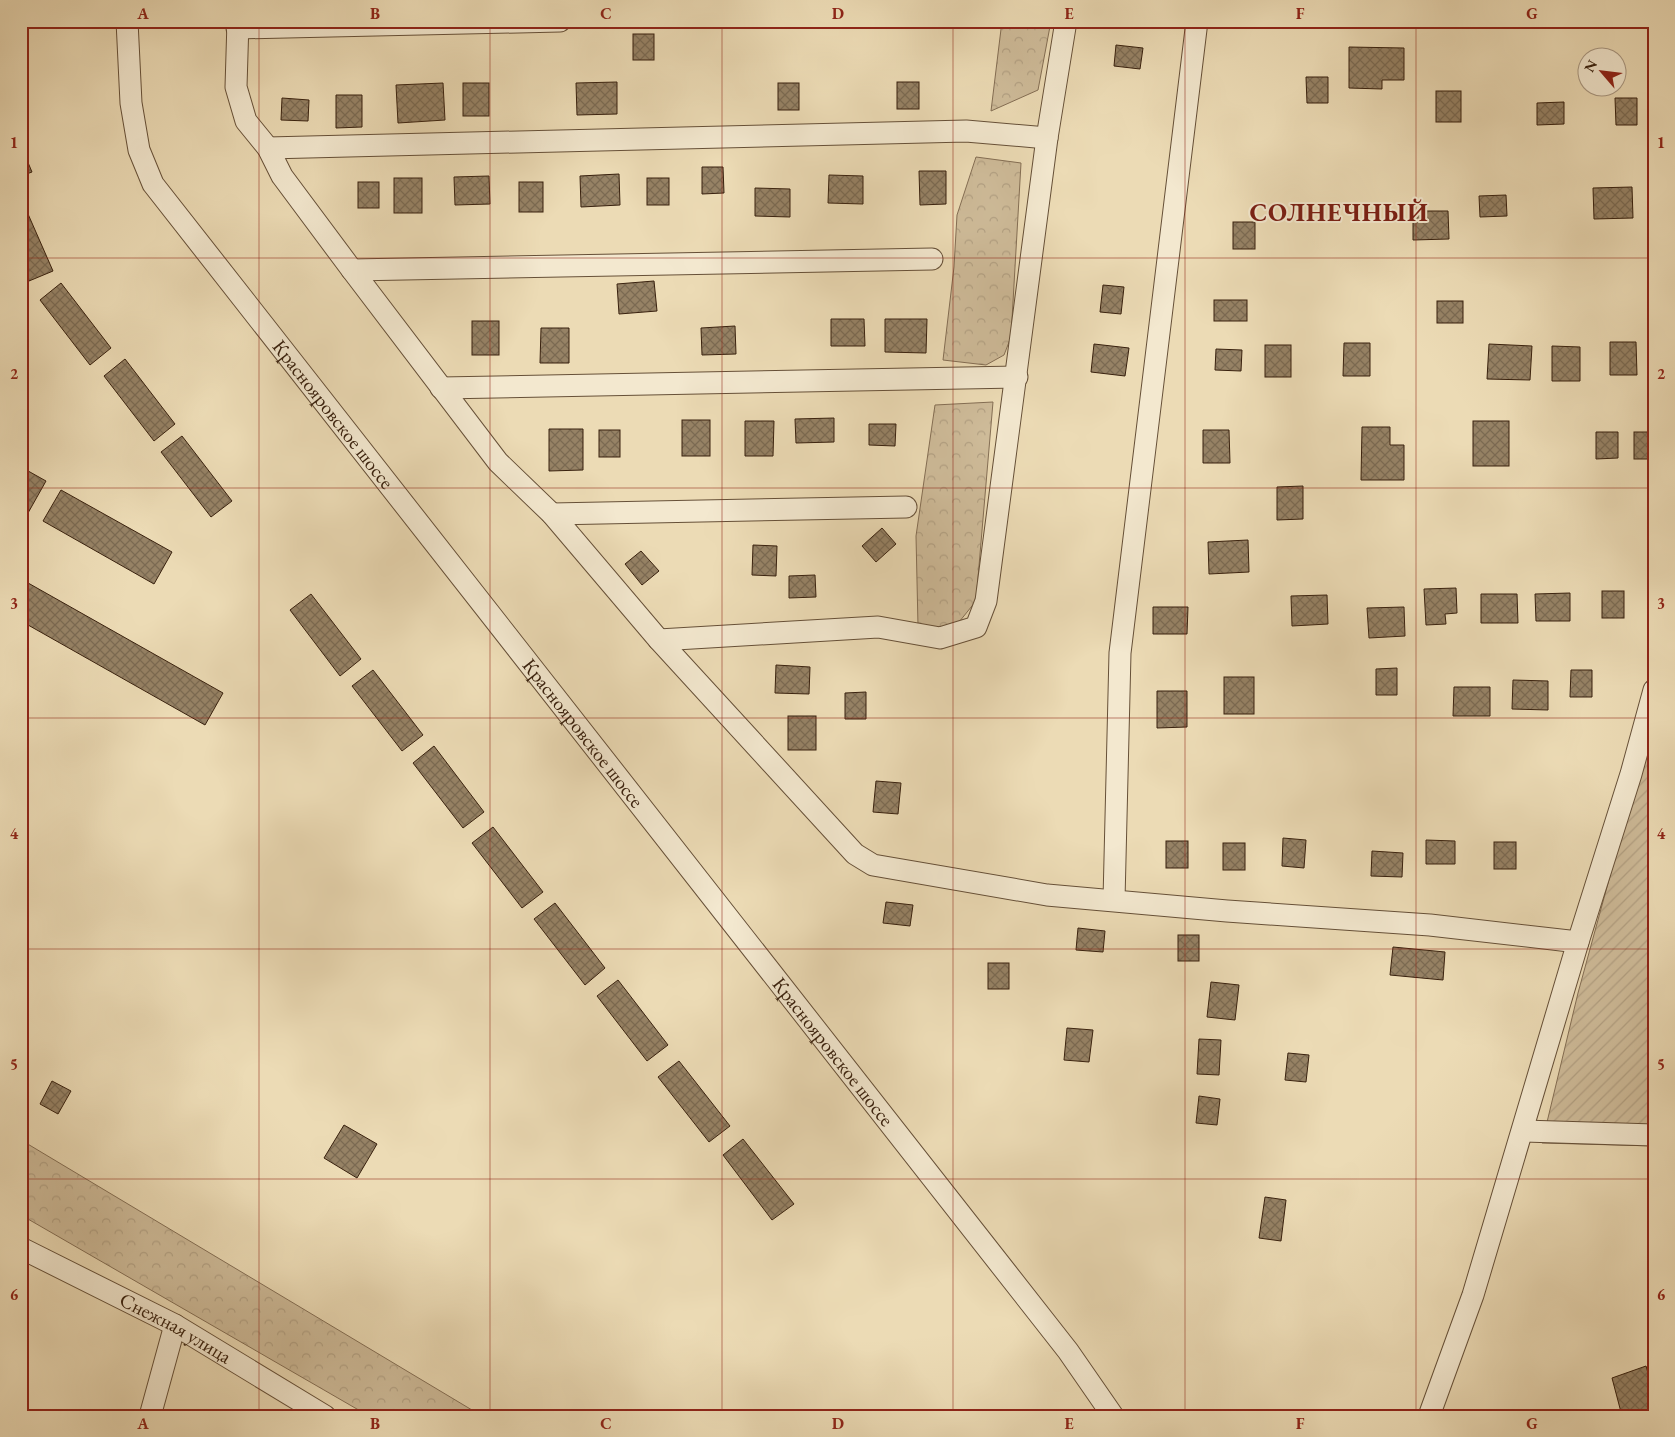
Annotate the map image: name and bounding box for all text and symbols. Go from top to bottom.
text: A [136,3,149,24]
text: B [370,3,380,24]
text: C [600,3,612,24]
text: D [832,3,844,24]
text: E [1064,3,1074,24]
text: F [1296,3,1305,24]
text: G [1526,3,1538,24]
north arrow [1578,48,1628,98]
text: N [1580,56,1601,75]
text: 1 [10,132,18,153]
text: 1 [1657,132,1665,153]
district label: СОЛНЕЧНЫЙ [1249,196,1429,228]
street label: Краснояровское шоссе [267,334,400,494]
text: 2 [10,363,19,384]
text: 2 [1657,363,1666,384]
text: 3 [10,593,18,614]
text: 3 [1657,593,1665,614]
street label: Краснояровское шоссе [517,653,650,813]
text: 4 [10,823,19,844]
text: 4 [1657,823,1666,844]
street label: Краснояровское шоссе [767,972,900,1132]
text: 5 [10,1054,18,1075]
text: 5 [1657,1054,1665,1075]
text: 6 [10,1284,19,1305]
text: 6 [1657,1284,1666,1305]
street label: Снежная улица [115,1286,236,1369]
text: A [136,1413,149,1434]
text: B [370,1413,380,1434]
text: C [600,1413,612,1434]
text: D [832,1413,844,1434]
text: E [1064,1413,1074,1434]
text: F [1296,1413,1305,1434]
text: G [1526,1413,1538,1434]

